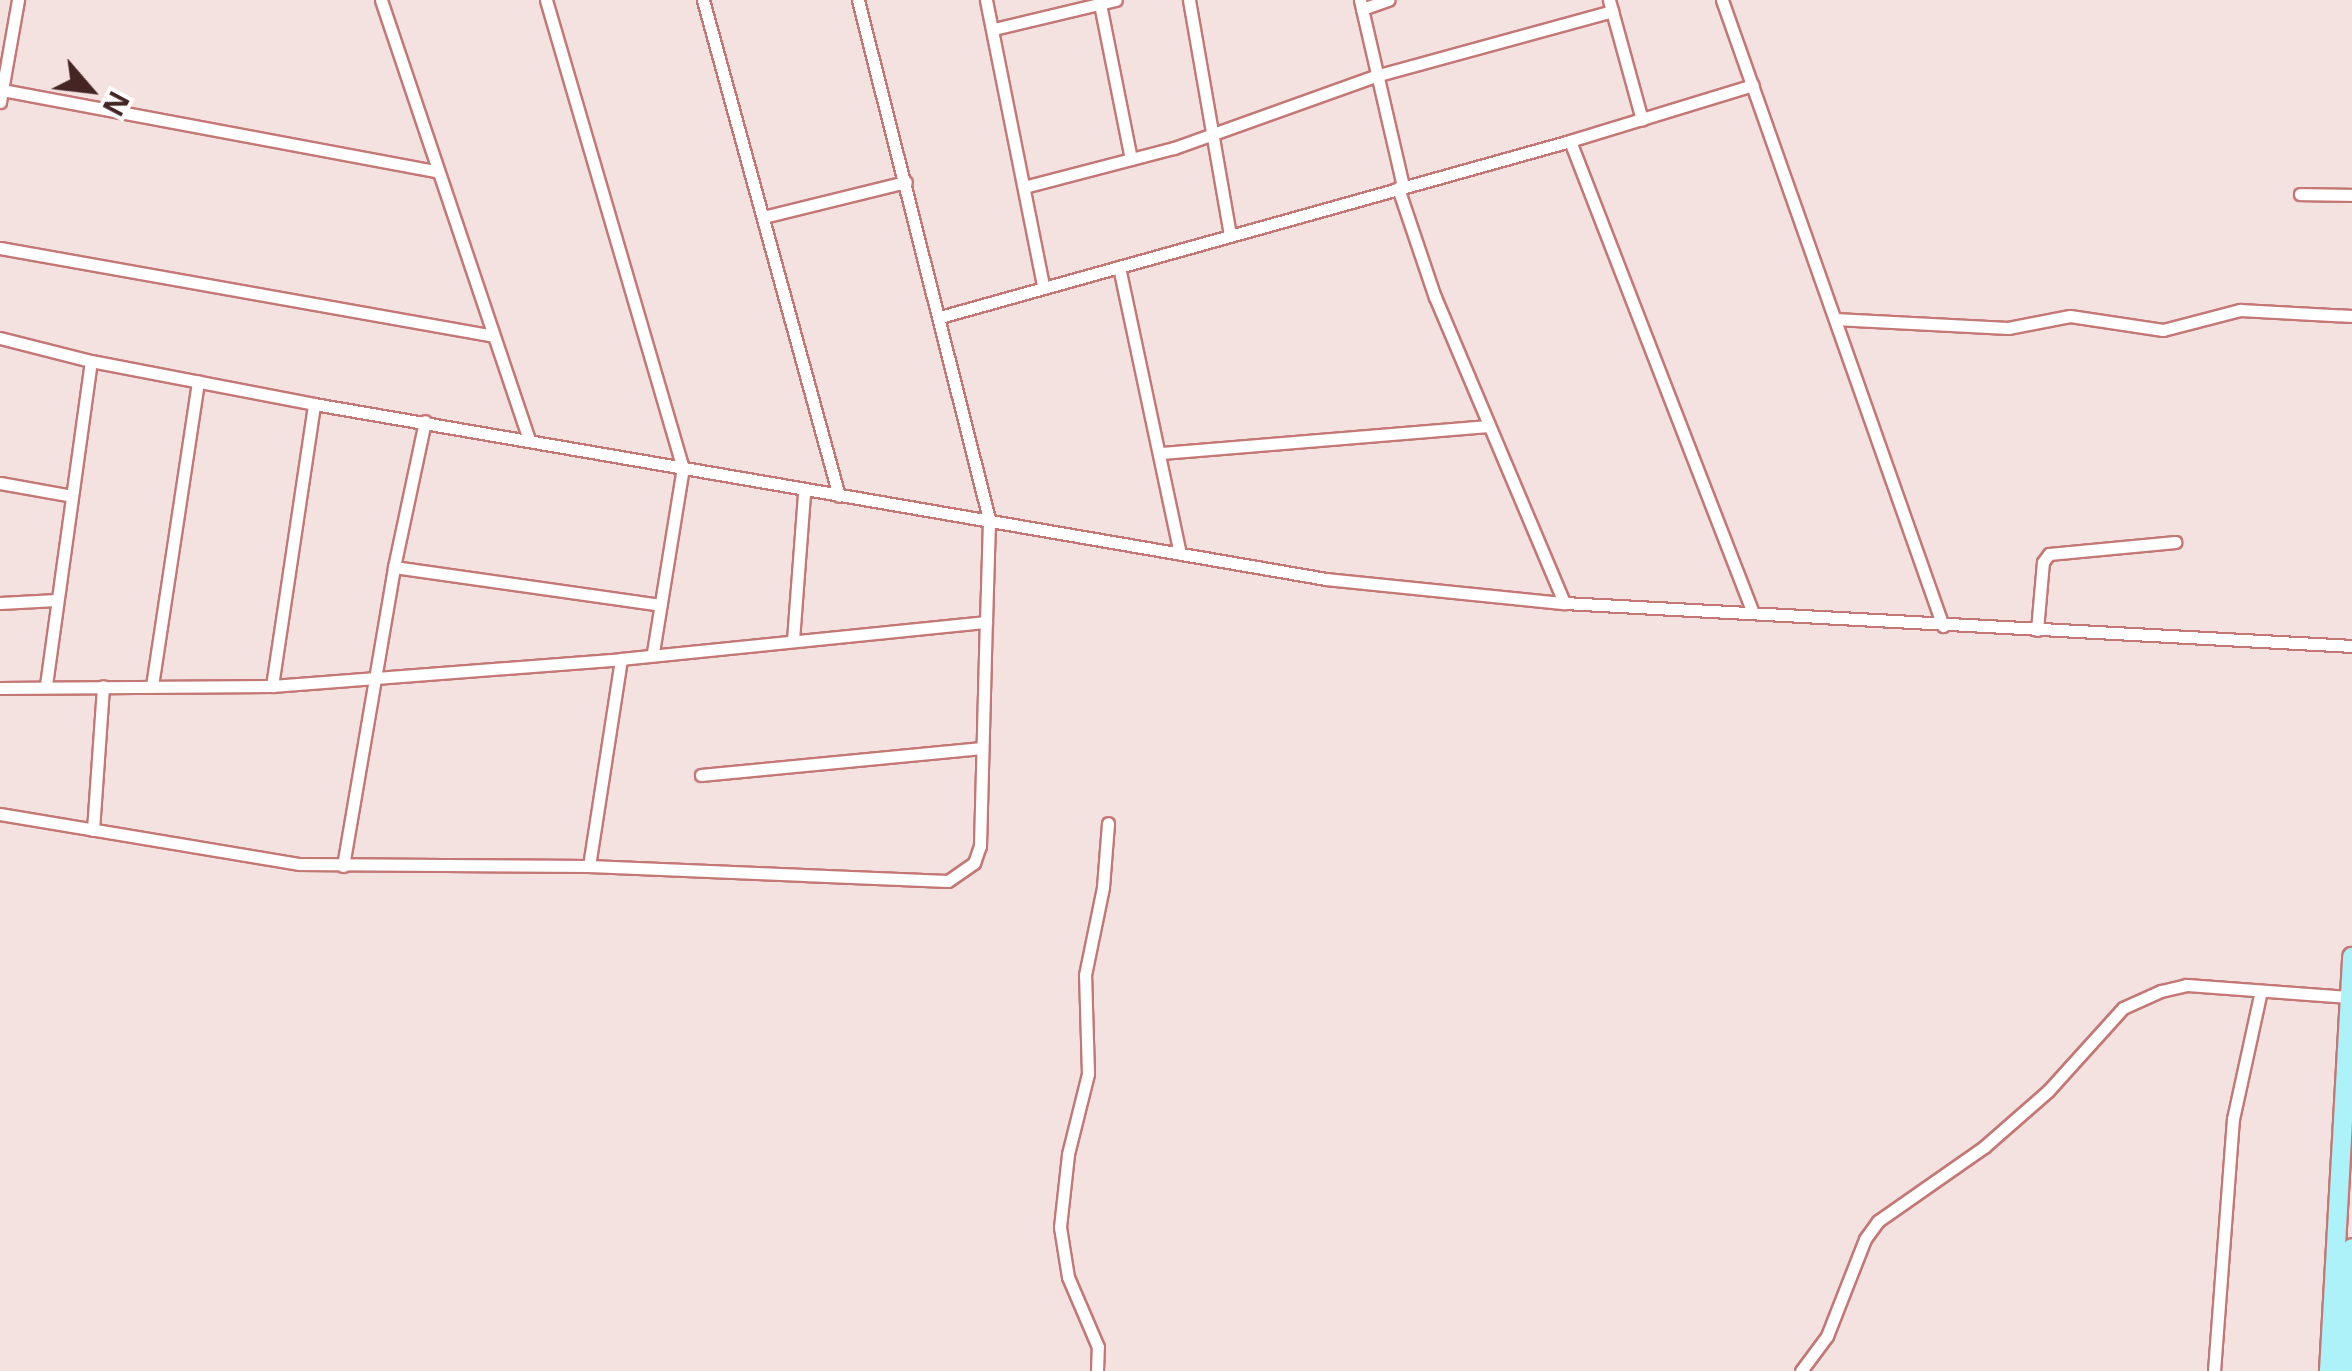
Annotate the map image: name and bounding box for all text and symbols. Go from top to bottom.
north arrow [40,40,140,140]
text: N [94,85,139,123]

